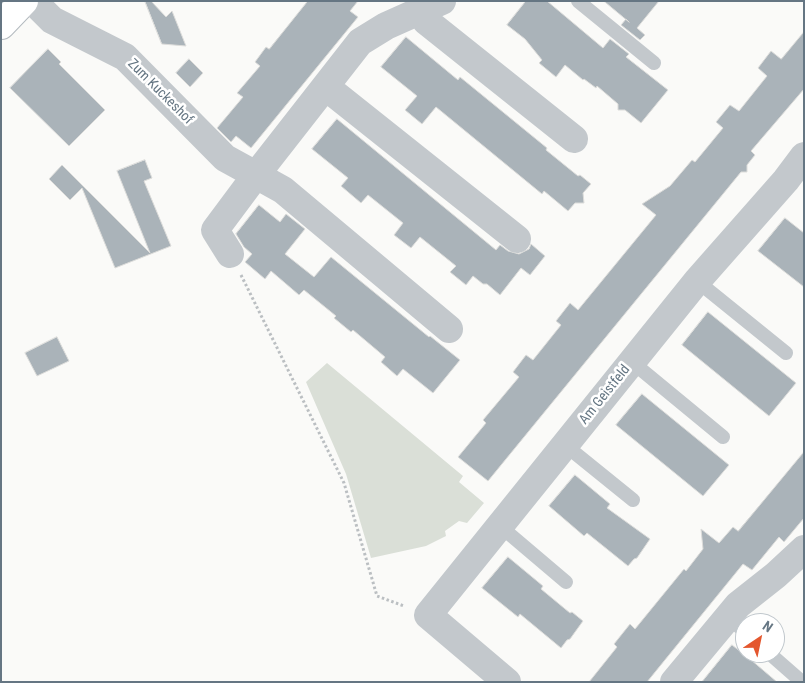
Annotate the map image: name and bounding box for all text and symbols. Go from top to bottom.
street label: Zum Kuckeshof [124,56,196,128]
street label: Am Geistfeld [576,362,634,428]
north arrow [735,613,785,663]
text: N [760,617,776,635]

